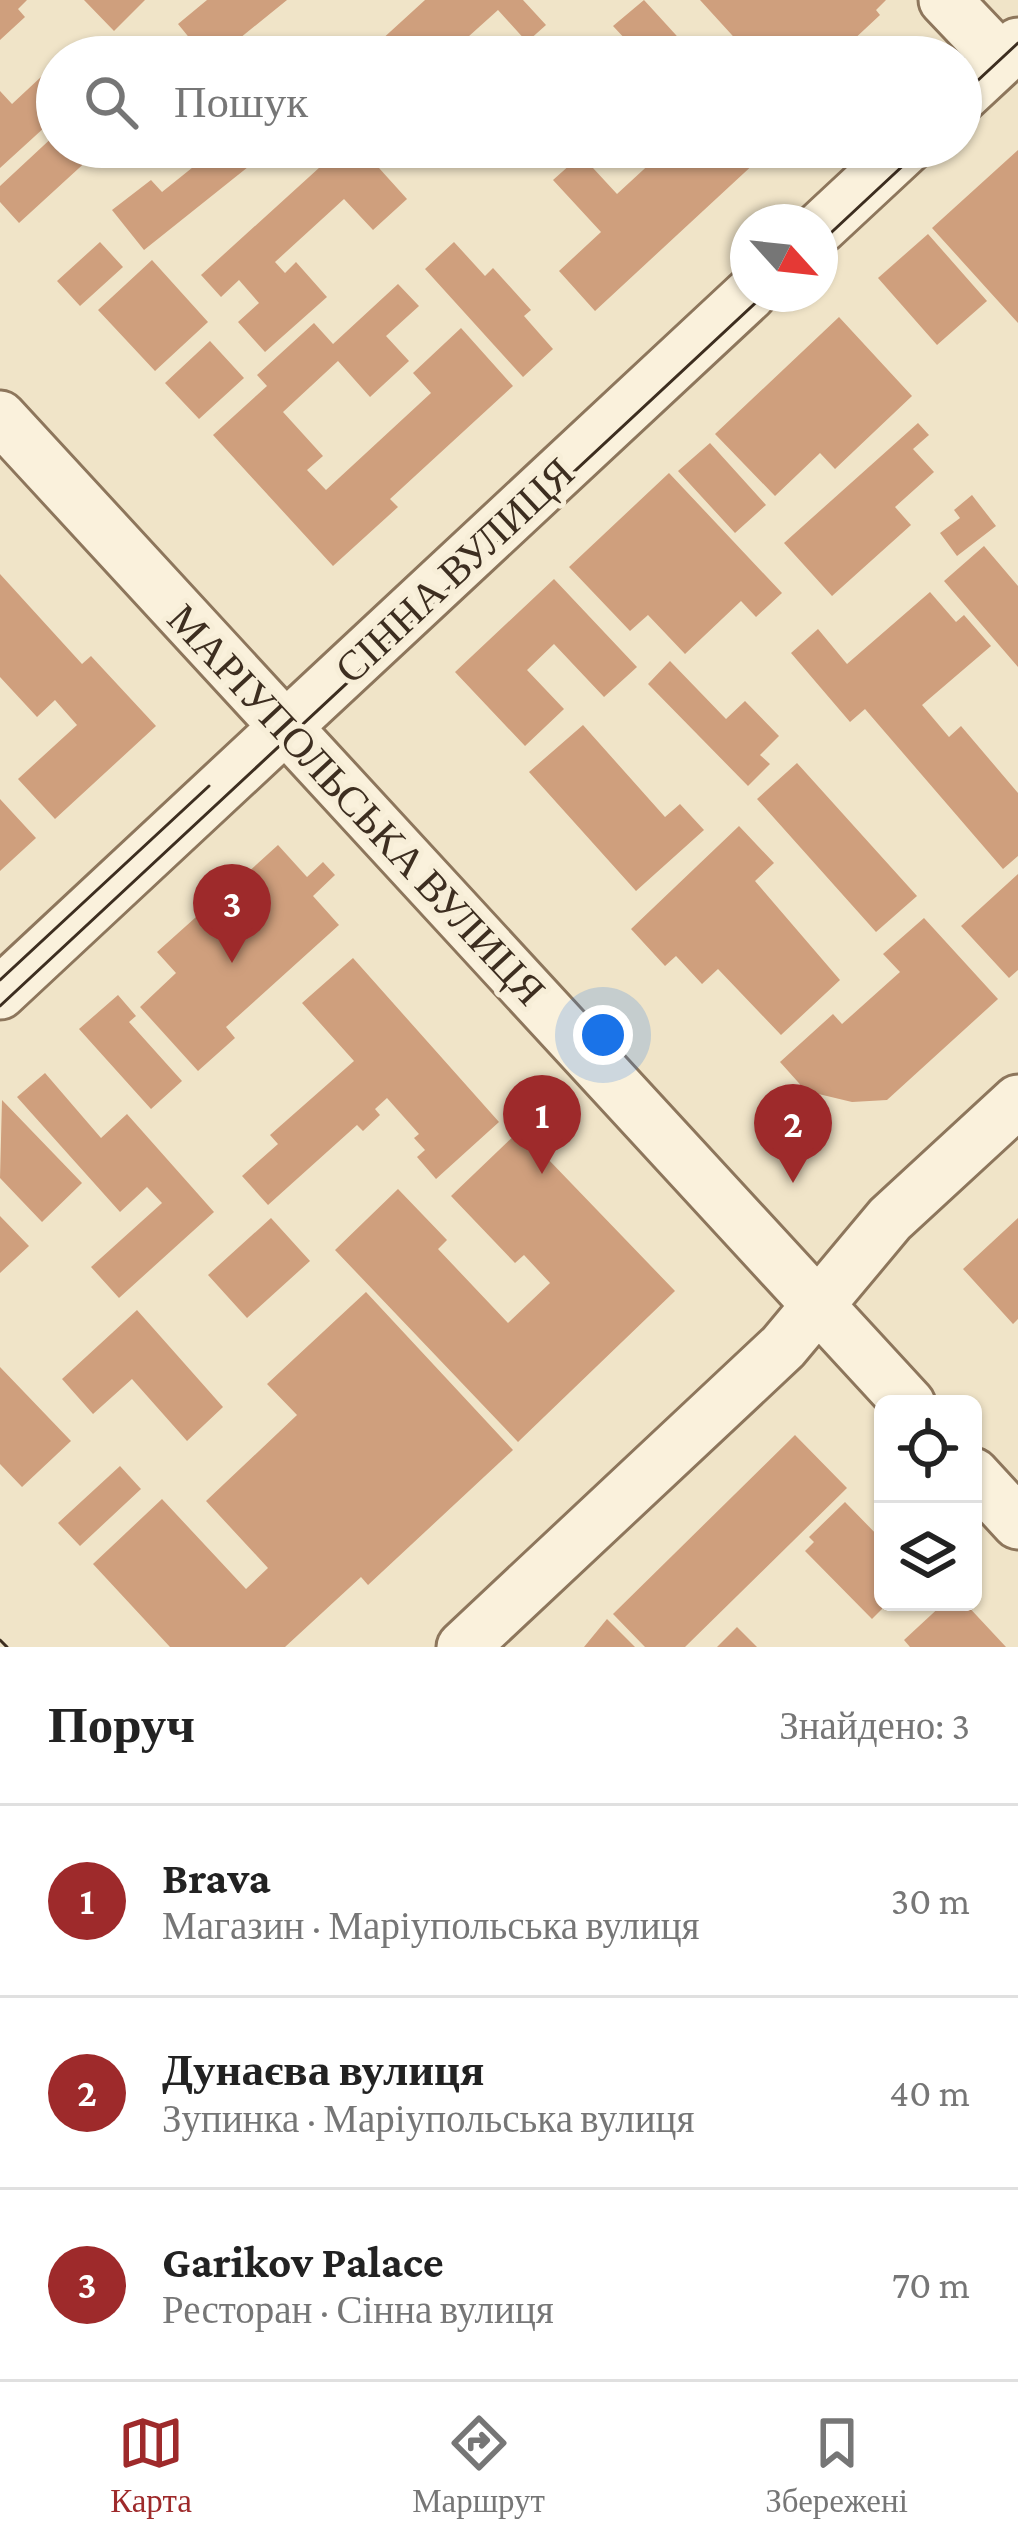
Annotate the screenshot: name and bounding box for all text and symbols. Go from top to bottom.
search box [36,36,982,168]
icon: search [78,69,144,135]
text: Пошук [174,77,308,127]
north arrow [730,204,838,312]
street label: СІННА ВУЛИЦЯ [326,448,583,692]
street label: МАРІУПОЛЬСЬКА ВУЛИЦЯ [159,594,555,1014]
pin: 3 [193,864,271,963]
your location [573,1005,633,1065]
pin: 1 [503,1075,581,1174]
pin: 2 [754,1084,832,1183]
map controls [874,1395,982,1611]
button: locate [874,1395,982,1503]
button: layers [874,1503,982,1611]
text: Поруч [48,1696,195,1753]
text: Знайдено: 3 [779,1704,970,1747]
text: Brava [162,1853,271,1903]
text: 1 [80,1879,94,1922]
text: 30 m [891,1879,970,1922]
text: Магазин · Маріупольська вулиця [162,1904,699,1947]
text: Дунаєва вулиця [162,2045,484,2095]
text: 2 [77,2071,97,2114]
text: 40 m [889,2071,970,2114]
text: Зупинка · Маріупольська вулиця [162,2097,694,2140]
text: Garikov Palace [162,2237,444,2287]
text: 3 [77,2263,97,2306]
text: 70 m [892,2263,970,2306]
text: Ресторан · Сінна вулиця [162,2288,554,2331]
tab: Карта [110,2410,192,2520]
tab: Маршрут [412,2410,545,2520]
tab: Збережені [765,2410,908,2520]

